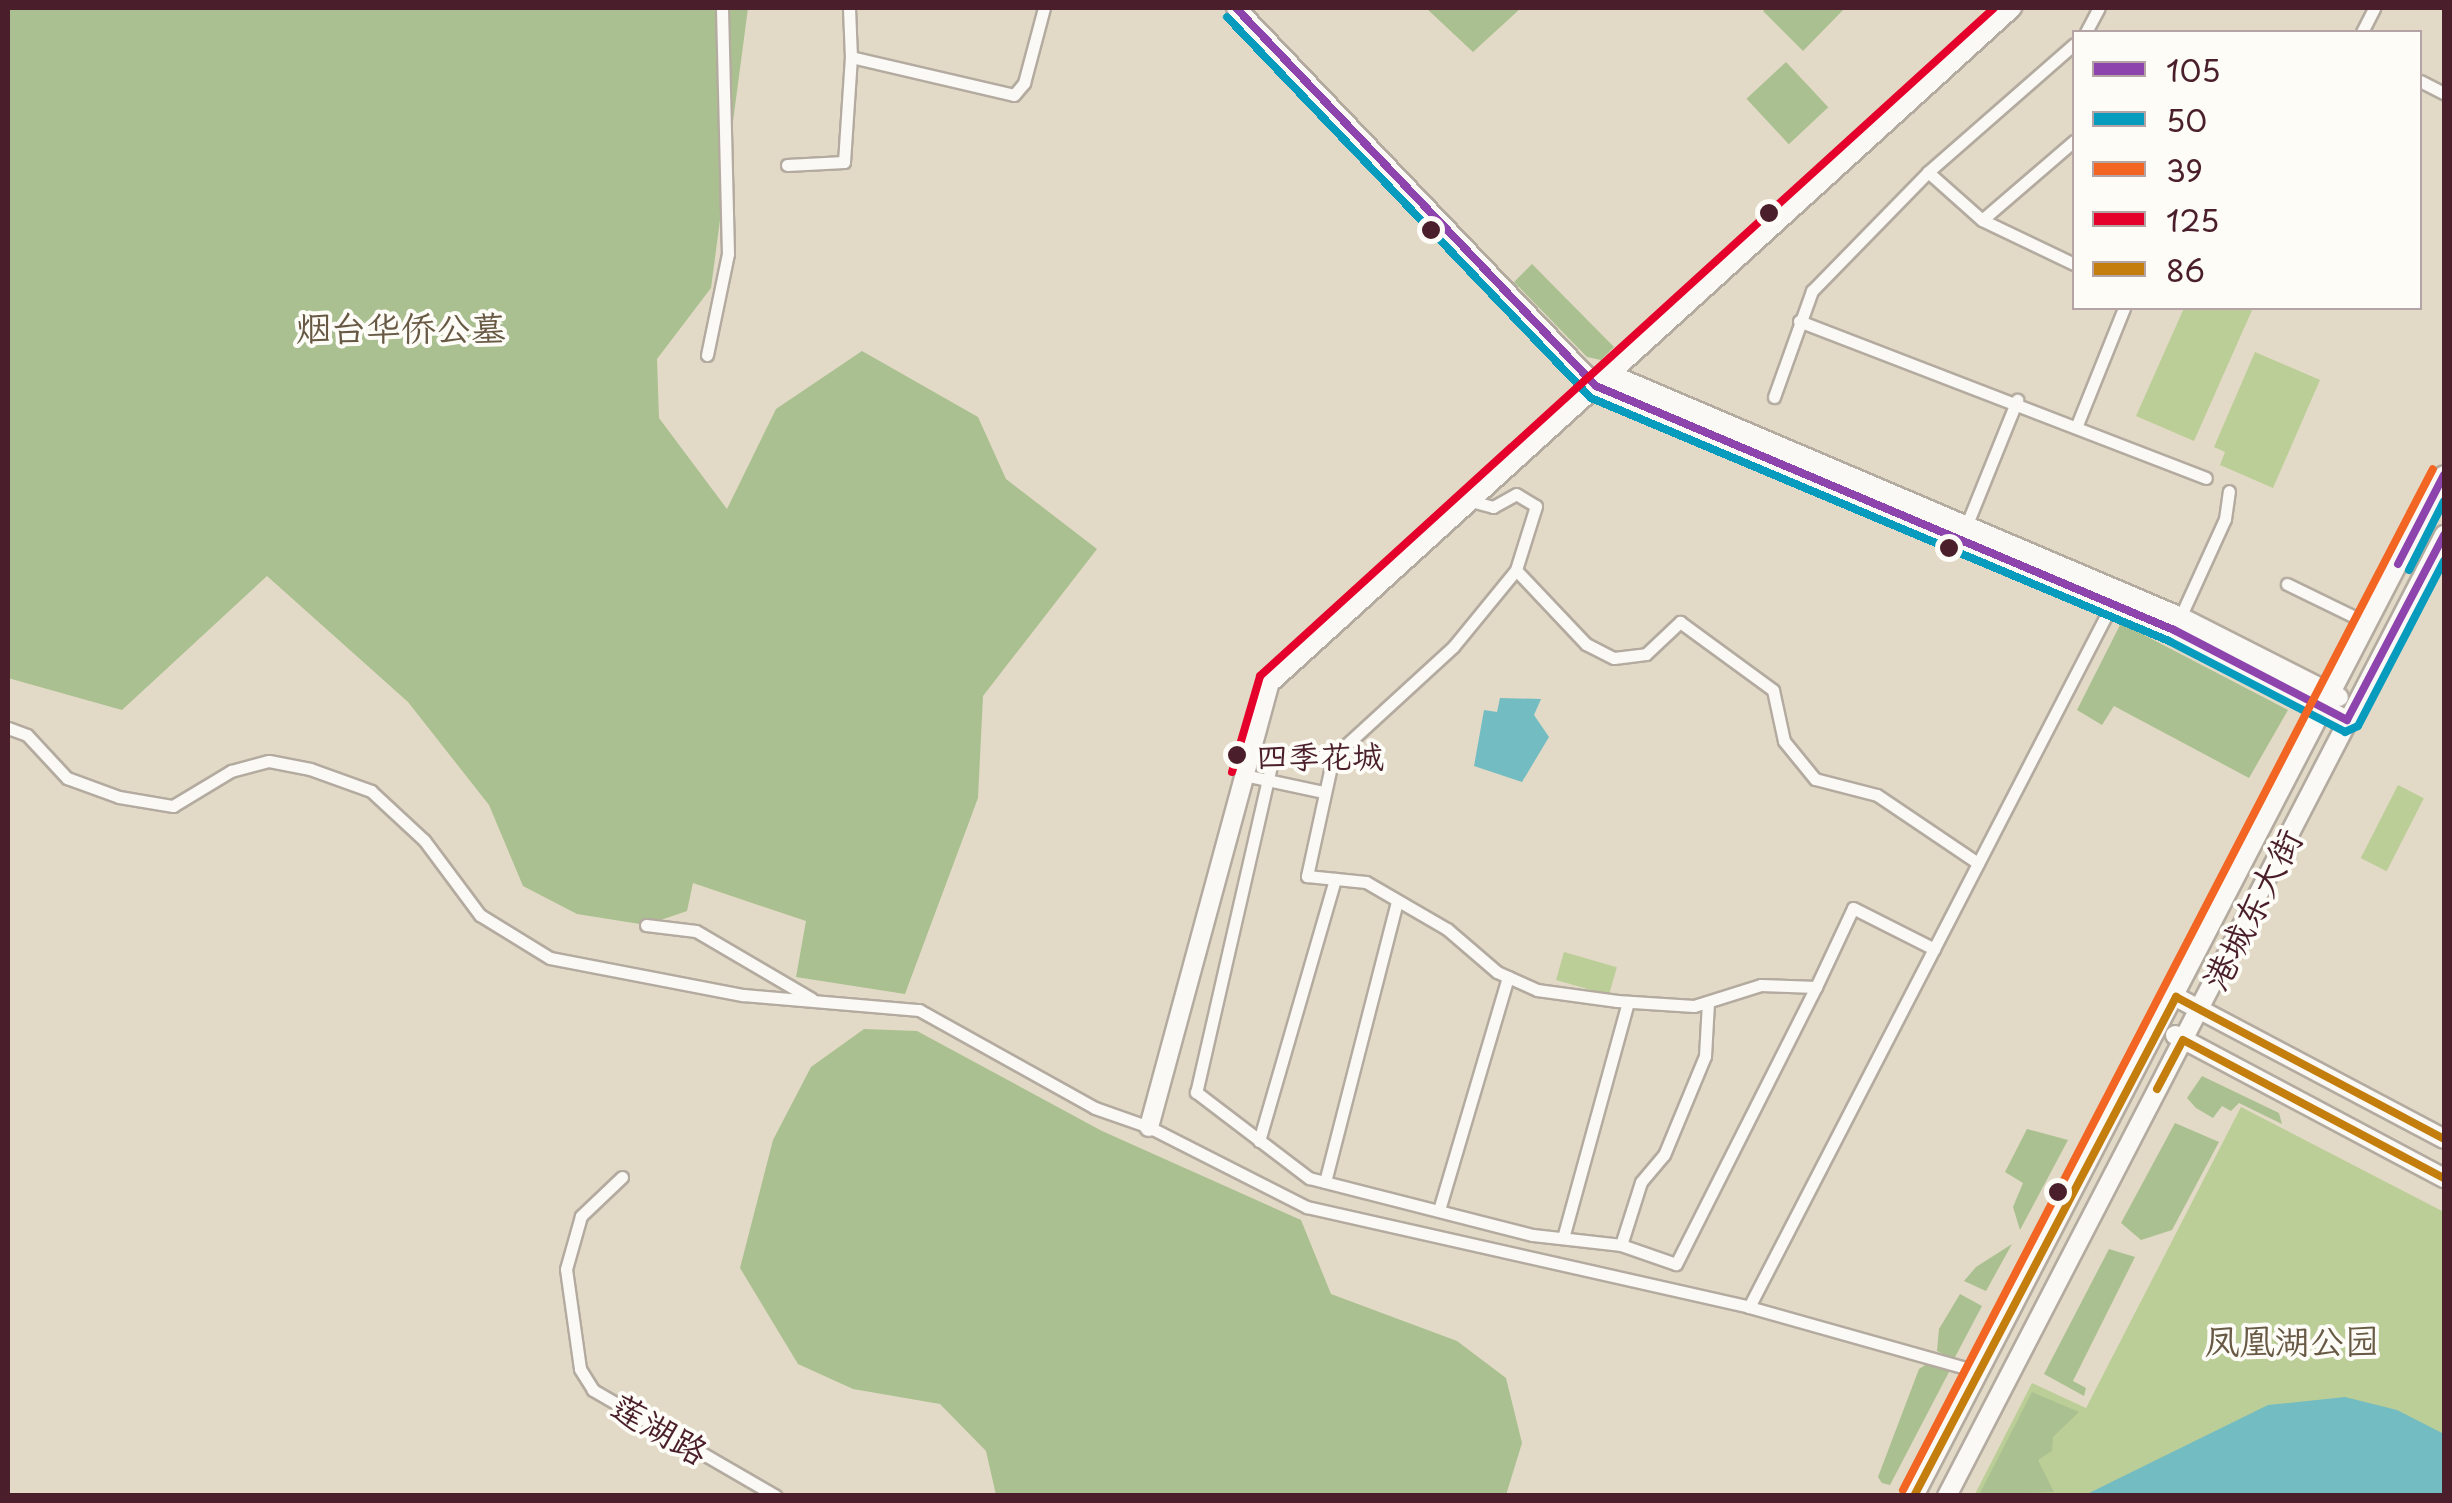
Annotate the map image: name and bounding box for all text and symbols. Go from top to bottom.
legend [2072,30,2422,310]
text: 105 [2166,47,2220,92]
text: 50 [2166,97,2207,142]
text: 39 [2166,147,2203,192]
text: 125 [2166,197,2219,242]
unlabelled marker [1759,203,1779,223]
unlabelled marker [1421,220,1441,240]
text: 86 [2166,247,2205,292]
park label: 烟台华侨公墓 [296,306,506,348]
unlabelled marker [1939,538,1959,558]
place label: 四季花城 [1256,736,1384,774]
marker: 四季花城 [1227,745,1247,765]
street label: 港城东大街 [2193,822,2309,996]
unlabelled marker [2048,1182,2068,1202]
park label: 凤凰湖公园 [2205,1319,2379,1361]
street label: 莲湖路 [604,1384,716,1472]

